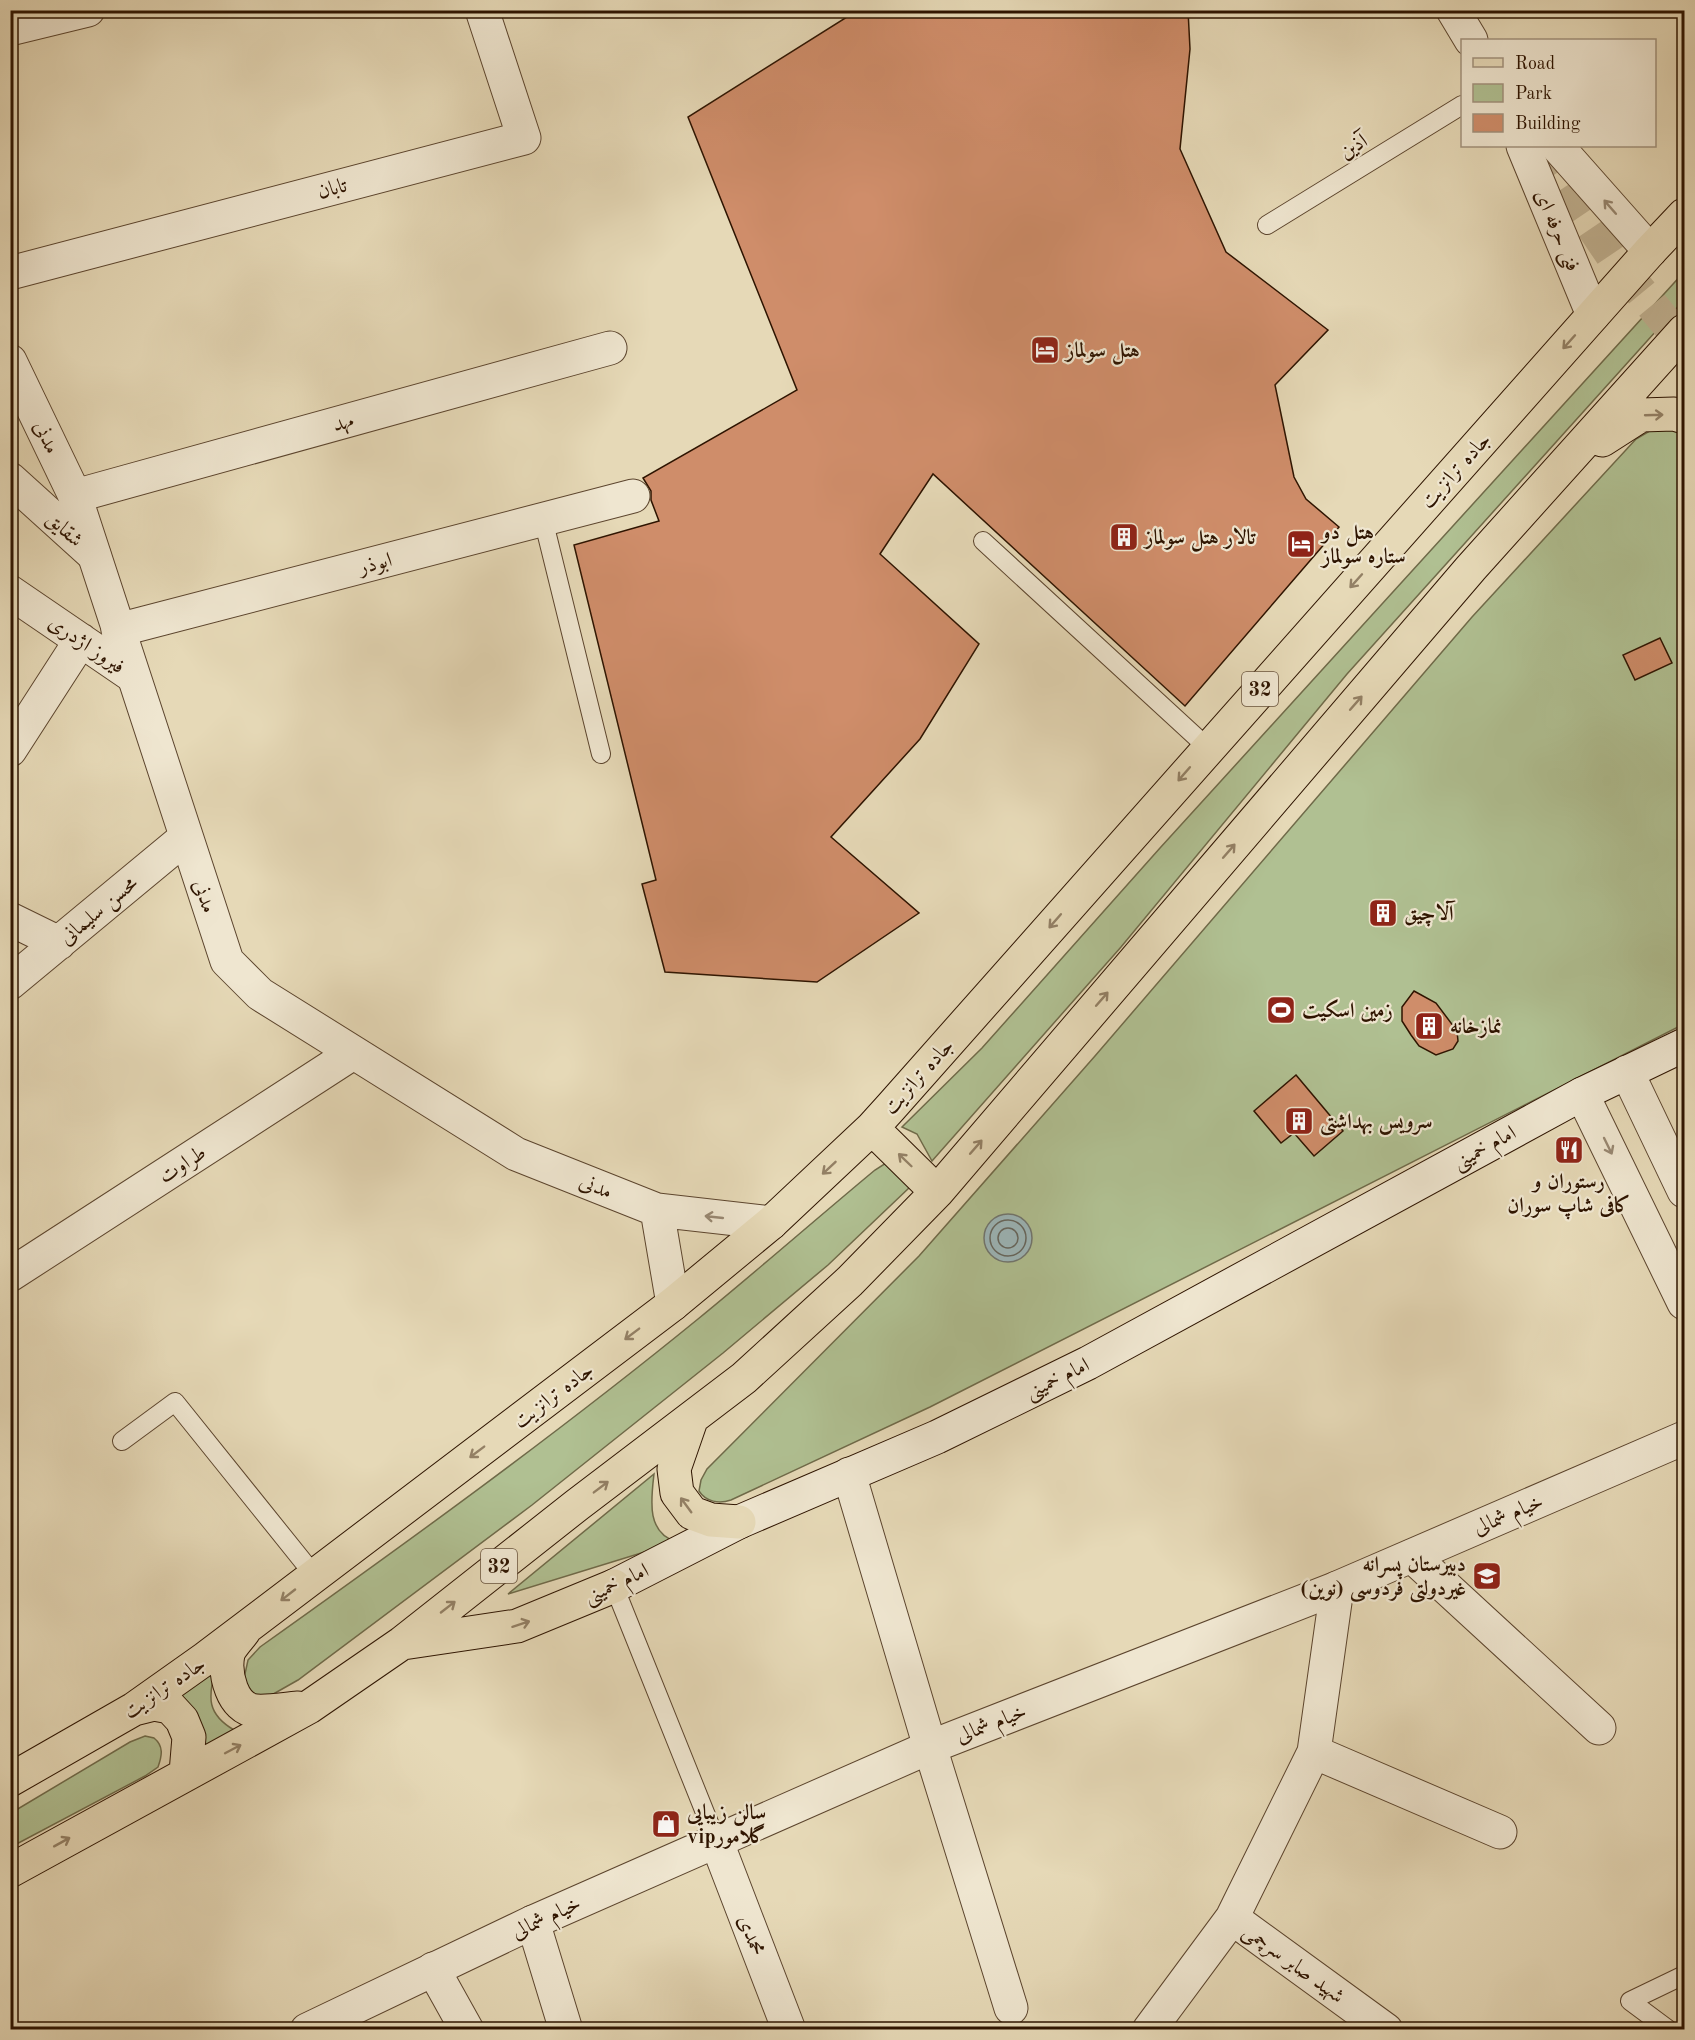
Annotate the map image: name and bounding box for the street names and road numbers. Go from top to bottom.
street label: آذین [1334,126,1374,164]
street label: تابان [315,175,351,204]
street label: فنی حرفه ای [1527,187,1583,276]
street label: مهد [331,411,357,438]
street label: مدنی [29,418,62,457]
street label: جاده ترانزیت [1417,429,1496,513]
street label: شقایق [41,508,86,553]
street label: ابوذر [354,550,395,580]
street label: فیروز اژدری [44,612,128,678]
road number: 32 [1242,672,1278,706]
street label: محسن سلیمانی [56,873,143,951]
street label: مدنی [188,877,219,916]
street label: جاده ترانزیت [880,1035,959,1119]
street label: امام خمینی [1450,1122,1523,1179]
street label: طراوت [155,1142,211,1189]
street label: مدنی [576,1171,615,1203]
street label: امام خمینی [1022,1355,1096,1409]
street label: جاده ترانزیت [510,1360,598,1434]
street label: خیام شمالی [1471,1491,1549,1545]
road number: 32 [481,1549,517,1583]
street label: امام خمینی [581,1560,655,1614]
street label: جاده ترانزیت [120,1653,210,1724]
street label: خیام شمالی [953,1701,1032,1753]
street label: خیام شمالی [509,1893,587,1949]
street label: محمدی [733,1913,768,1959]
street label: شهید صابر سرچمی [1237,1921,1348,2009]

